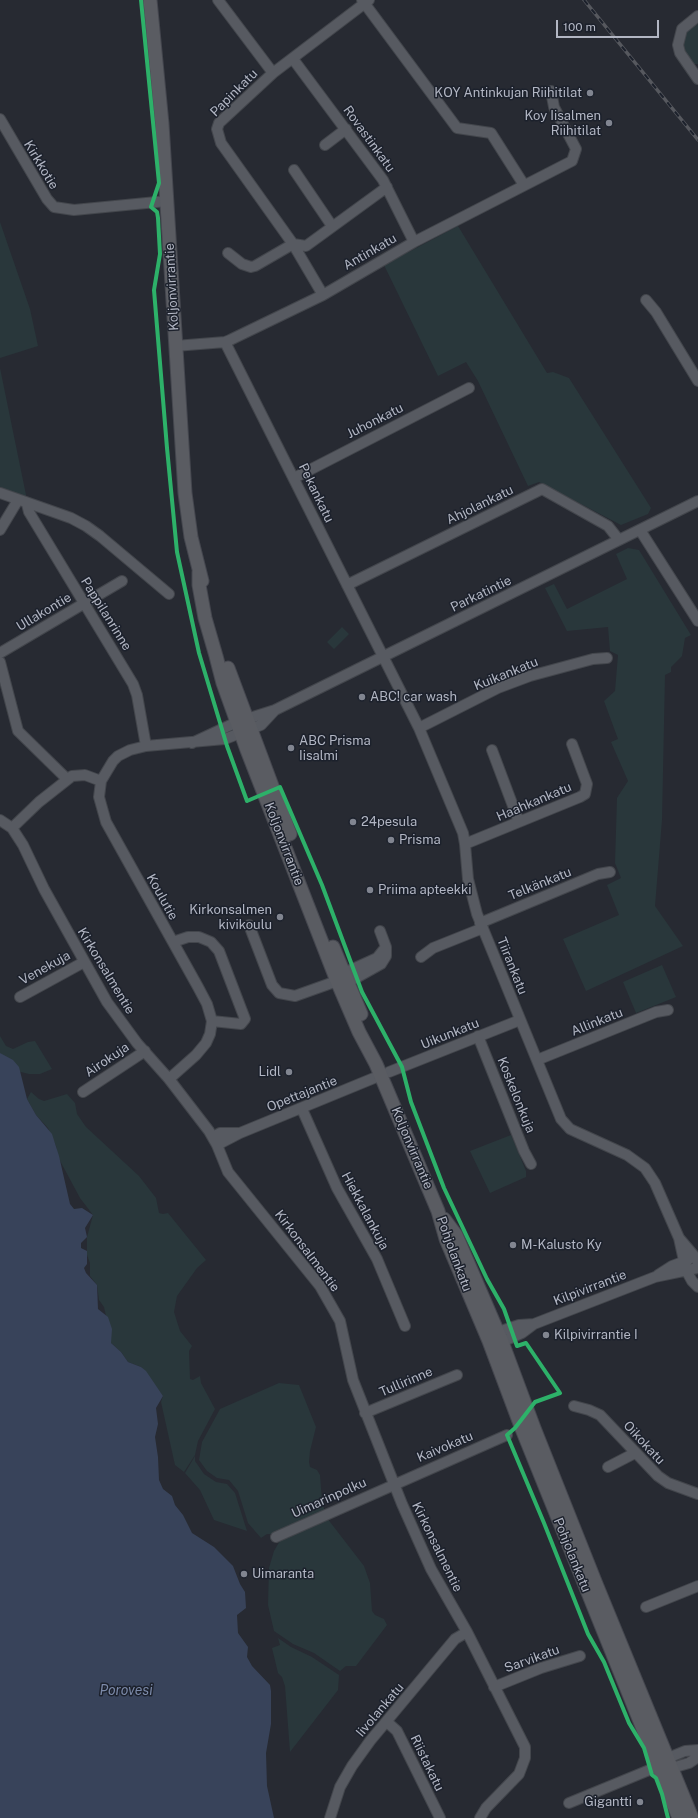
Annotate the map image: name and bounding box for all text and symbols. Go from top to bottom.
scale bar [558,12,661,38]
text: 100 m [563,20,596,34]
street label: Papinkatu [207,66,261,120]
place label: KOY Antinkujan Riihitilat [434,85,582,101]
marker: KOY Antinkujan Riihitilat [585,88,595,98]
street label: Rovastinkatu [340,103,398,175]
place label: Koy Iisalmen Riihitilat [524,108,601,139]
marker: Koy Iisalmen Riihitilat [604,118,614,128]
street label: Kirkkotie [20,138,62,192]
street label: Antinkatu [341,231,399,273]
street label: Koljonvirrantie [162,243,182,331]
street label: Juhonkatu [344,400,406,442]
street label: Pekankatu [295,461,337,525]
street label: Ahjolankatu [444,482,516,528]
street label: Parkatintie [448,573,514,615]
street label: Pappilanrinne [77,574,135,654]
street label: Ullakontie [14,590,74,634]
street label: Kuikankatu [472,654,540,694]
place label: ABC! car wash [370,689,457,705]
marker: ABC! car wash [357,692,367,702]
place label: ABC Prisma Iisalmi [299,733,371,764]
marker: ABC Prisma Iisalmi [286,743,296,753]
street label: Haahkankatu [494,779,574,825]
street label: Koljonvirrantie [261,800,307,888]
place label: 24pesula [361,814,417,830]
marker: 24pesula [348,817,358,827]
place label: Prisma [399,832,441,848]
marker: Prisma [386,835,396,845]
street label: Telkänkatu [506,864,574,904]
street label: Koulutie [143,871,181,923]
place label: Priima apteekki [378,882,472,898]
marker: Priima apteekki [365,885,375,895]
place label: Kirkonsalmen kivikoulu [189,902,272,933]
marker: Kirkonsalmen kivikoulu [275,912,285,922]
street label: Kirkonsalmentie [74,925,138,1017]
street label: Tiirankatu [493,935,531,997]
street label: Venekuja [17,948,73,988]
street label: Allinkatu [569,1005,625,1039]
street label: Uikunkatu [419,1015,481,1053]
street label: Airokuja [82,1040,132,1080]
street label: Koskelonkuja [494,1055,538,1135]
place label: Lidl [258,1064,281,1080]
marker: Lidl [284,1067,294,1077]
street label: Opettajantie [265,1073,339,1115]
street label: Koljonvirrantie [388,1105,436,1191]
street label: Hiekkalankuja [338,1169,392,1253]
street label: Kirkonsalmentie [271,1207,343,1295]
street label: Pohjolankatu [433,1214,475,1294]
place label: M-Kalusto Ky [521,1237,602,1253]
marker: M-Kalusto Ky [508,1240,518,1250]
street label: Kilpivirrantie [551,1267,629,1309]
place label: Kilpivirrantie I [554,1327,638,1343]
marker: Kilpivirrantie I [541,1330,551,1340]
street label: Tullirinne [377,1364,435,1400]
street label: Oikokatu [620,1418,668,1468]
street label: Kaivokatu [415,1428,475,1466]
street label: Uimarinpolku [289,1475,369,1521]
street label: Kirkonsalmentie [408,1499,466,1595]
street label: Pohjolankatu [550,1515,594,1595]
place label: Uimaranta [252,1566,314,1582]
marker: Uimaranta [239,1569,249,1579]
street label: Sarvikatu [502,1642,562,1676]
street label: Iivolankatu [353,1680,407,1740]
water label: Porovesi [99,1683,153,1699]
street label: Riistakatu [407,1732,447,1794]
place label: Gigantti [584,1794,632,1810]
marker: Gigantti [635,1797,645,1807]

